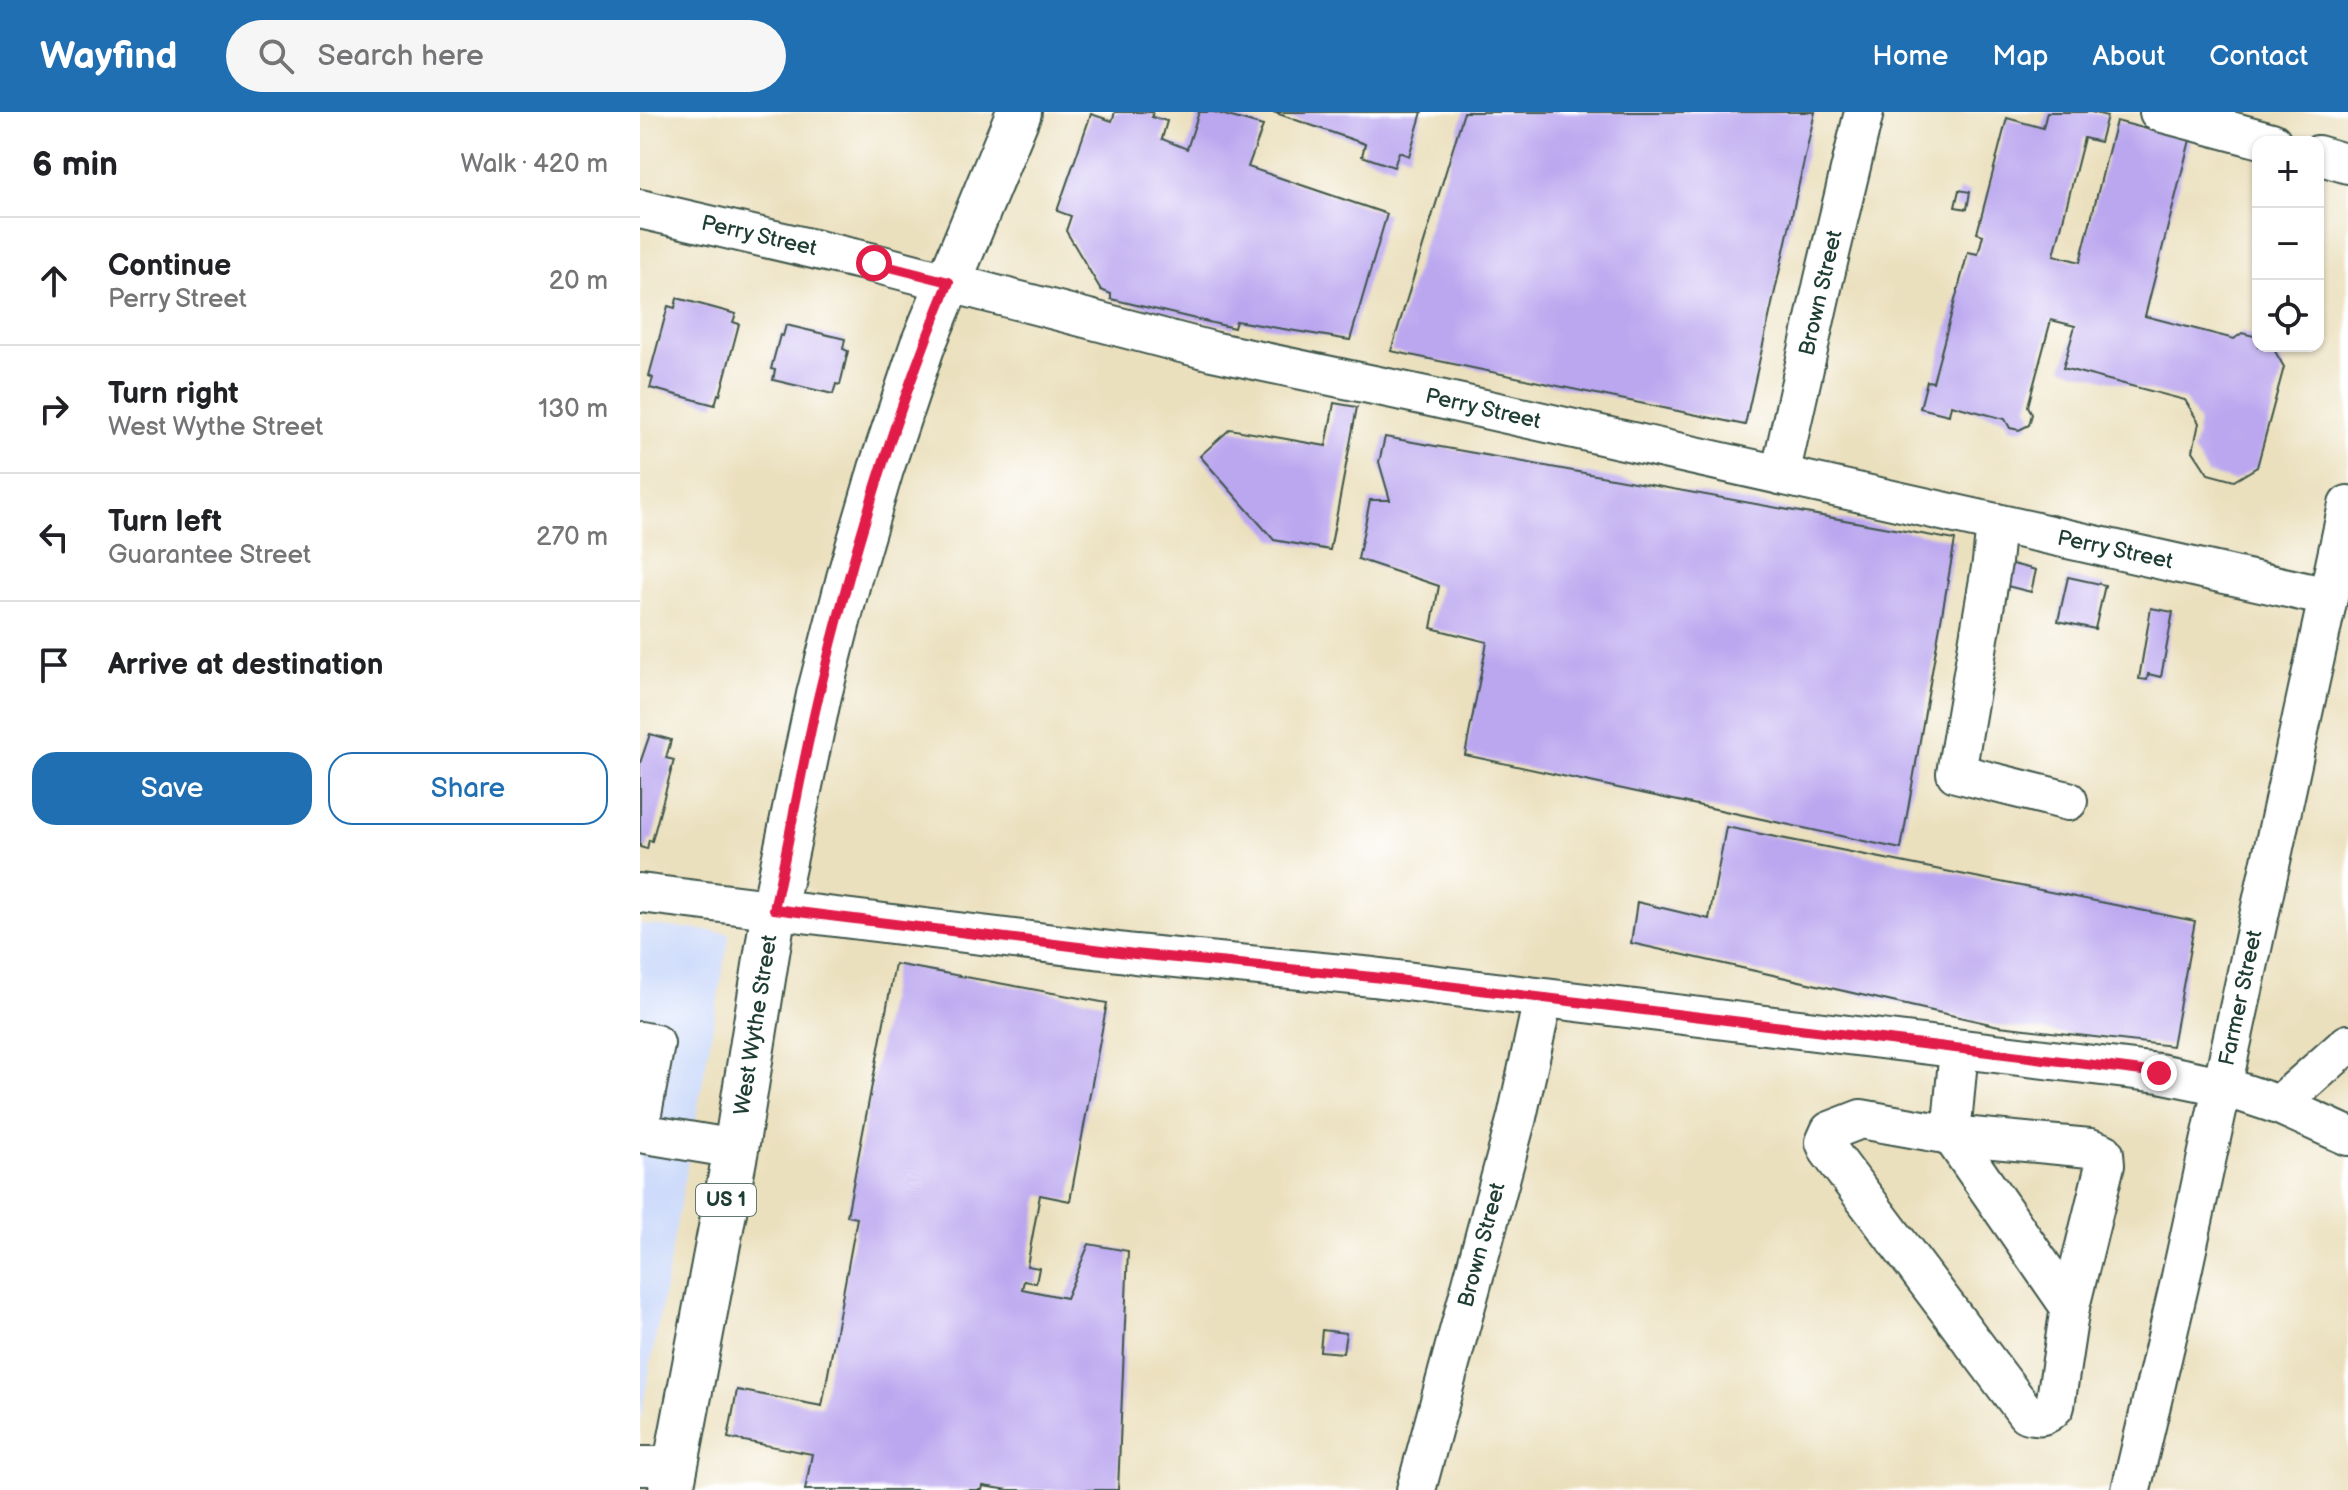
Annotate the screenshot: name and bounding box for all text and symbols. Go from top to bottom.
search box [226,20,786,92]
text: Wayfind [40,34,178,79]
icon: search [254,34,298,78]
text: Search here [318,38,484,74]
text: Home [1872,40,1948,73]
text: Map [1992,40,2049,73]
text: About [2093,40,2165,73]
text: Contact [2209,40,2308,73]
map controls [2252,136,2324,352]
button: + [2252,136,2324,208]
text: 6 min [32,144,118,185]
text: Walk · 420 m [461,149,608,180]
button: − [2252,208,2324,280]
street label: Perry Street [699,210,819,262]
street label: Brown Street [1793,227,1849,358]
route start [856,245,892,281]
text: Continue [108,248,231,284]
icon: ahead [32,259,76,303]
text: 20 m [549,266,608,297]
button: locate [2252,280,2324,352]
text: Perry Street [108,284,247,315]
text: Turn right [108,376,239,412]
street label: Perry Street [1423,383,1543,435]
icon: right [32,387,76,431]
text: 130 m [538,394,608,425]
text: West Wythe Street [108,412,323,443]
text: Turn left [108,504,222,540]
icon: left [32,515,76,559]
text: 270 m [536,522,608,553]
street label: Perry Street [2055,525,2175,575]
text: Guarantee Street [108,540,311,571]
icon: arrive [32,643,76,687]
text: Arrive at destination [108,647,384,683]
button: Save [32,752,312,825]
button: Share [328,752,608,825]
street label: Farmer Street [2213,927,2269,1068]
street label: West Wythe Street [728,933,784,1117]
route end [2141,1055,2177,1091]
street label: Brown Street [1452,1179,1512,1310]
road number: US 1 [696,1184,756,1216]

